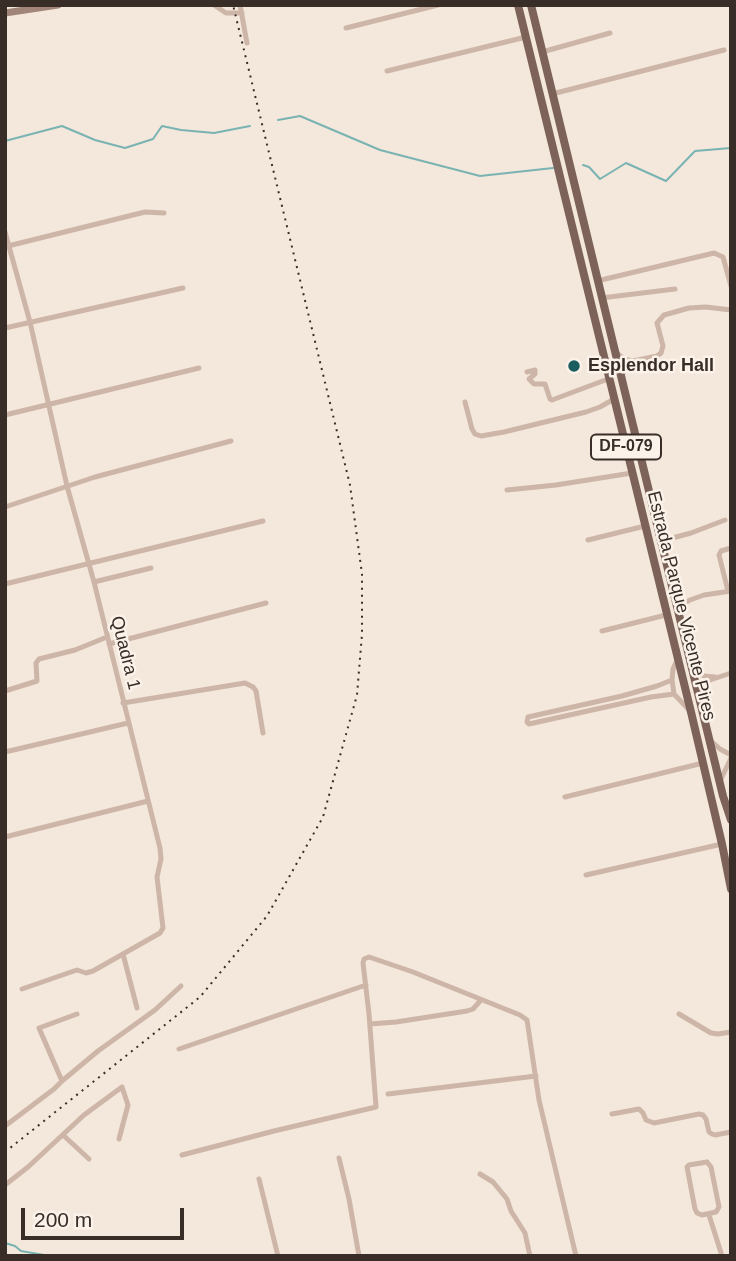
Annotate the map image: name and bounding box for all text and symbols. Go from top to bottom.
place label: Esplendor Hall [588,355,714,377]
marker: Esplendor Hall [566,358,582,374]
road number: DF-079 [591,434,661,460]
street label: Estrada Parque Vicente Pires [642,489,720,723]
street label: Quadra 1 [105,614,145,692]
scale bar [24,1194,187,1238]
text: 200 m [34,1208,92,1231]

